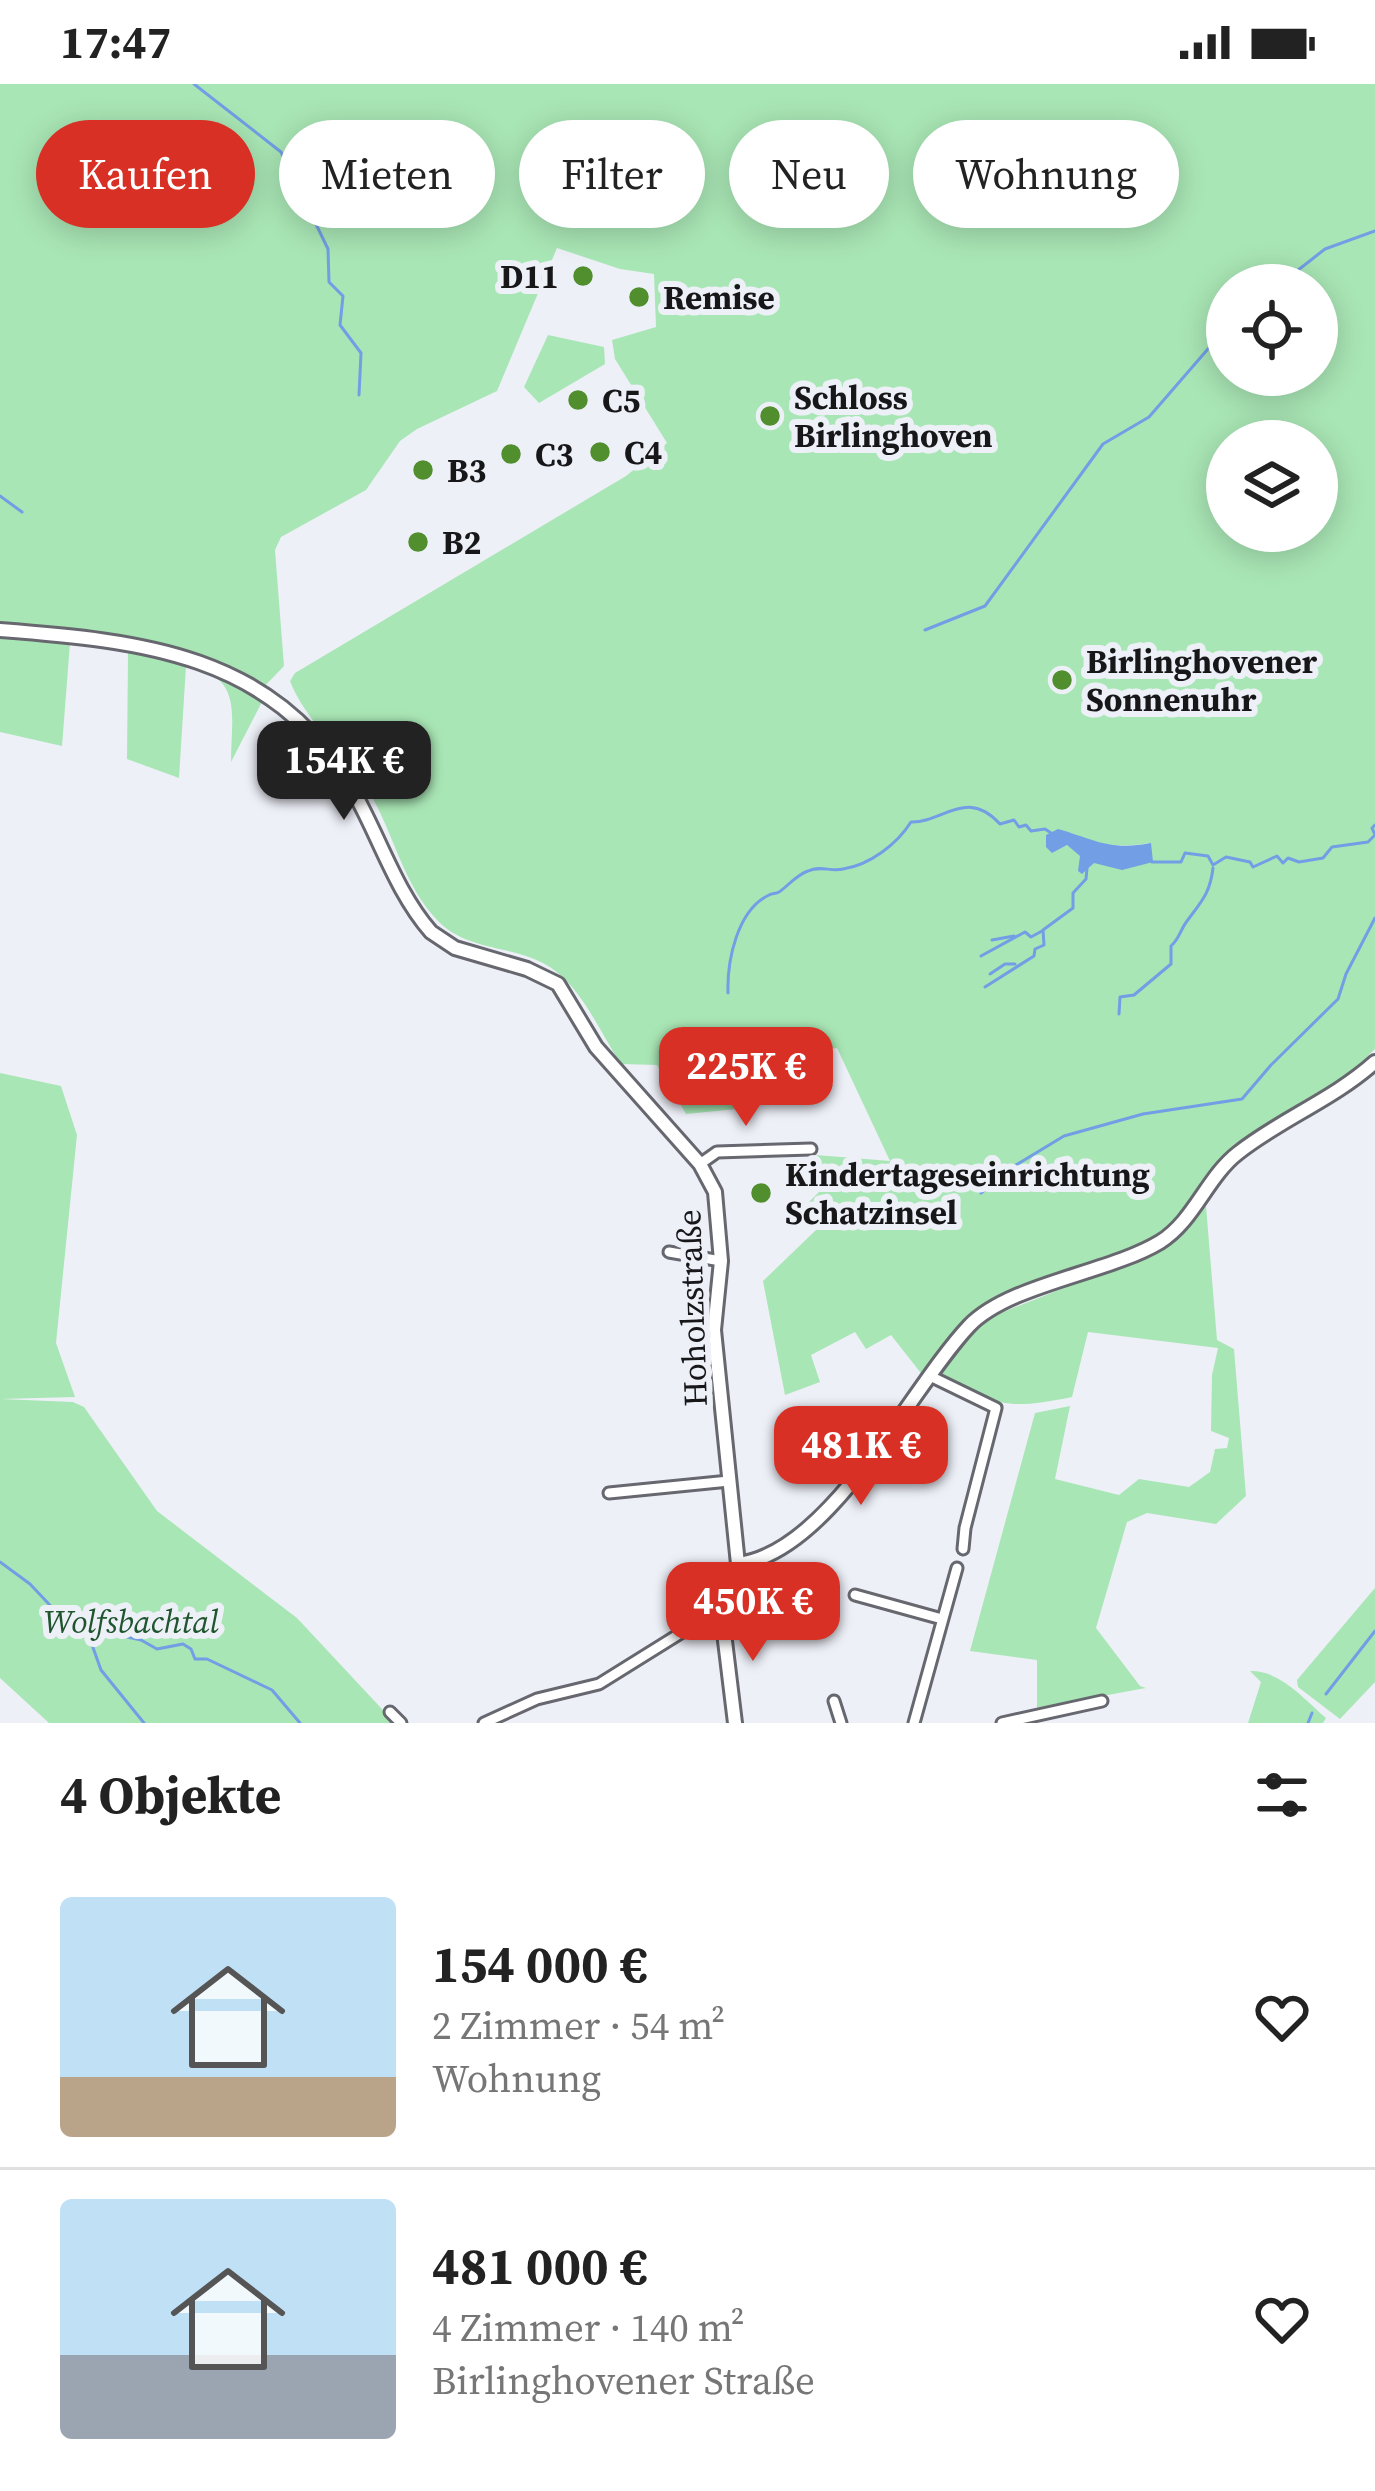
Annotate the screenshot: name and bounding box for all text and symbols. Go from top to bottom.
text: 17:47 [60,11,171,73]
chip: Kaufen [36,120,255,228]
chip: Mieten [279,120,495,228]
chip: Filter [519,120,705,228]
chip: Neu [729,120,889,228]
chip: Wohnung [913,120,1179,228]
place label: D11 [500,254,559,299]
marker: D11 [570,263,596,289]
map controls [1206,264,1338,552]
button: locate [1206,264,1338,396]
place label: Remise [663,275,775,320]
marker: Remise [626,284,652,310]
place label: Schloss Birlinghoven [794,375,992,458]
place label: C5 [602,378,640,423]
marker: C5 [565,387,591,413]
marker: Schloss Birlinghoven [757,403,783,429]
button: layers [1206,420,1338,552]
place label: C4 [624,430,662,475]
place label: C3 [535,432,573,477]
marker: C4 [587,439,613,465]
marker: C3 [498,441,524,467]
place label: B3 [447,448,486,493]
marker: B3 [410,457,436,483]
place label: B2 [442,520,481,565]
marker: B2 [405,529,431,555]
place label: Birlinghovener Sonnenuhr [1086,639,1318,722]
marker: Birlinghovener Sonnenuhr [1049,667,1075,693]
pin: 154K € [246,721,442,823]
text: 154K € [284,733,404,786]
pin: 225K € [648,1027,844,1129]
text: 225K € [686,1039,806,1092]
place label: Kindertageseinrichtung Schatzinsel [785,1152,1150,1235]
marker: Kindertageseinrichtung Schatzinsel [748,1180,774,1206]
street label: Hoholzstraße [666,1209,718,1407]
pin: 481K € [763,1406,959,1508]
text: 481K € [801,1418,921,1471]
pin: 450K € [655,1562,851,1664]
text: 450K € [693,1574,813,1627]
park label: Wolfsbachtal [43,1599,219,1644]
text: 4 Objekte [60,1760,281,1830]
icon: filters [1249,1762,1315,1828]
text: 154 000 € [432,1929,647,1999]
icon: home [156,1945,300,2089]
icon: heart [1249,1984,1315,2050]
text: 2 Zimmer · 54 m² [432,1999,725,2052]
text: Wohnung [432,2052,601,2105]
text: 481 000 € [432,2231,647,2301]
icon: home [156,2247,300,2391]
icon: heart [1249,2286,1315,2352]
text: 4 Zimmer · 140 m² [432,2301,745,2354]
text: Birlinghovener Straße [432,2354,815,2407]

